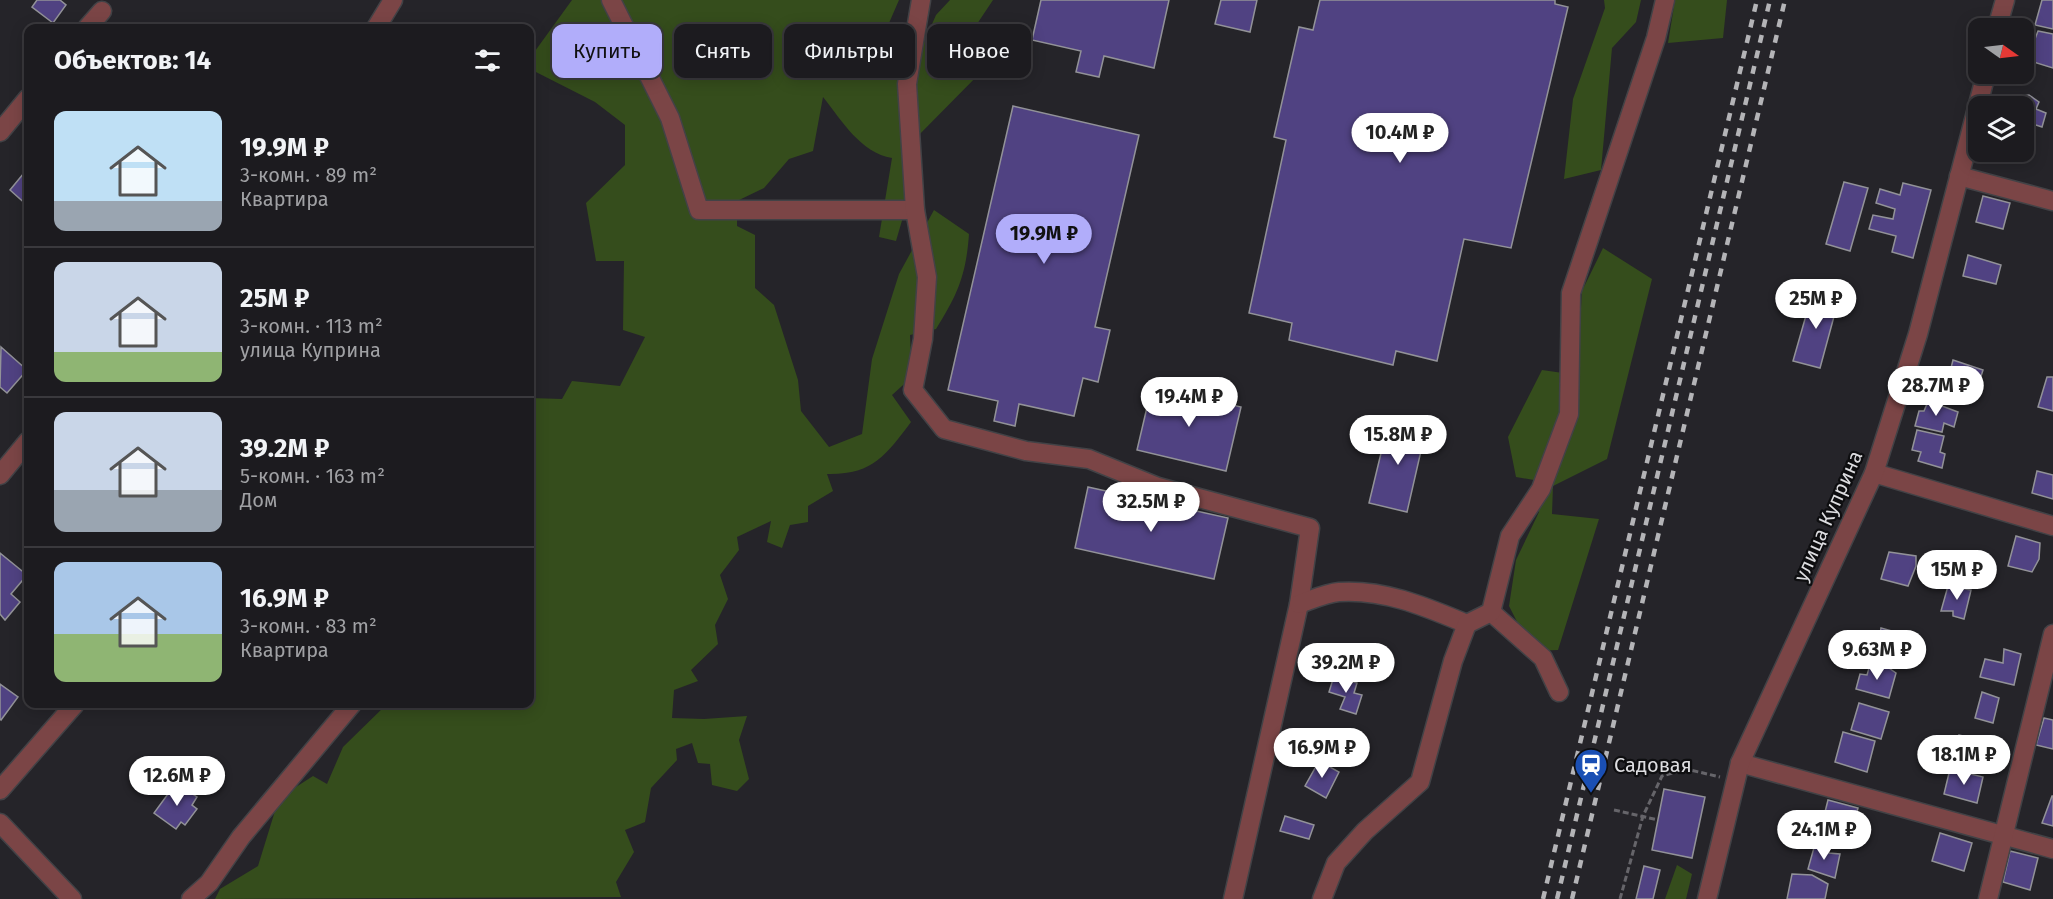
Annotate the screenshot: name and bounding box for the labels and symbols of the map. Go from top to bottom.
north arrow [1968,18,2034,84]
pin: 10.4M ₽ [1345,113,1455,164]
pin: 19.9M ₽ [989,214,1099,265]
pin: 25M ₽ [1774,279,1858,330]
pin: 28.7M ₽ [1881,366,1991,417]
pin: 19.4M ₽ [1134,377,1244,428]
pin: 15.8M ₽ [1343,415,1453,466]
street label: улица Куприна [1788,447,1868,585]
pin: 32.5M ₽ [1096,482,1206,533]
pin: 15M ₽ [1915,550,1999,601]
pin: 9.63M ₽ [1822,630,1932,681]
pin: 39.2M ₽ [1291,643,1401,694]
pin: 16.9M ₽ [1267,728,1377,779]
pin: 18.1M ₽ [1909,735,2019,786]
station icon: Садовая [1573,747,1609,794]
place label: Садовая [1614,753,1692,777]
pin: 12.6M ₽ [122,756,232,807]
pin: 24.1M ₽ [1769,810,1879,861]

